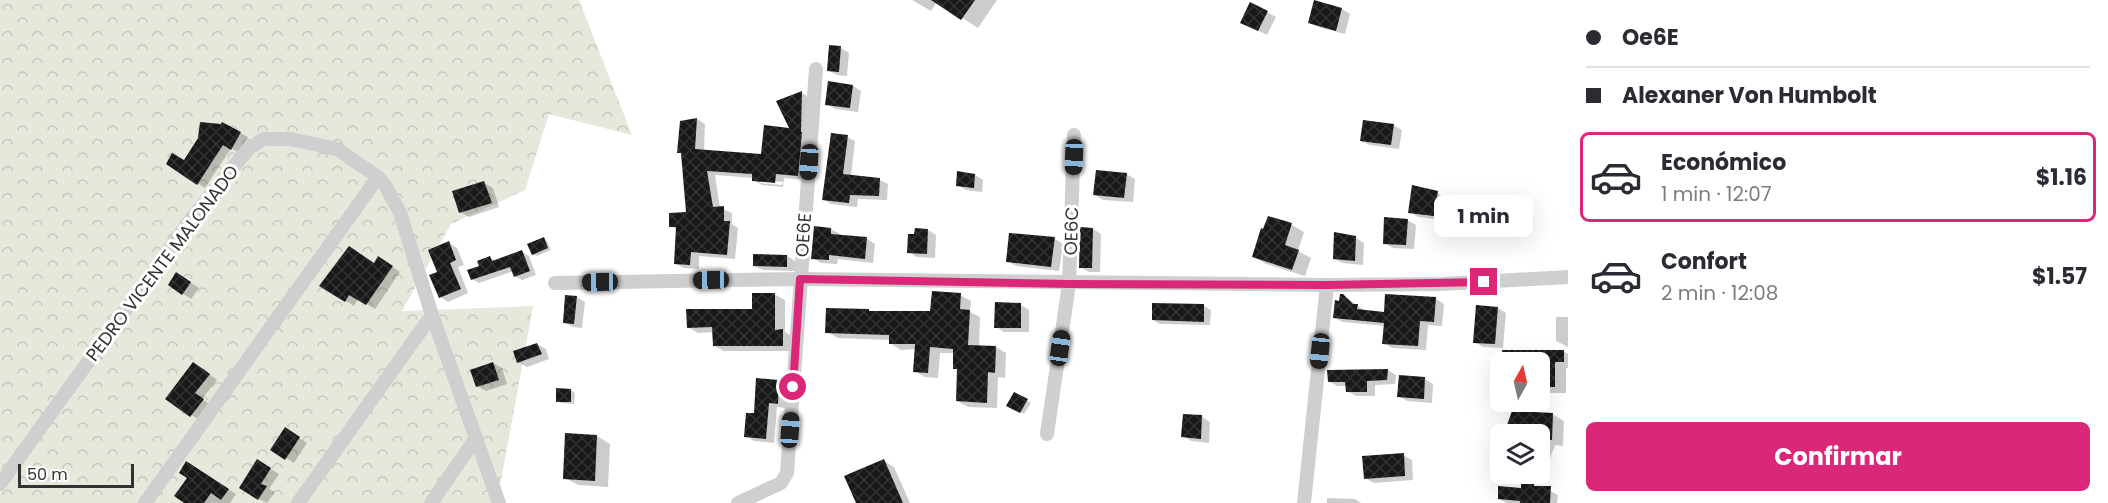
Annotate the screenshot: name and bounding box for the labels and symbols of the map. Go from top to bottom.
car [1064,139,1084,175]
car [799,143,819,181]
street label: PEDRO VICENTE MALONADO [80,160,244,366]
callout: 1 min [1434,195,1534,237]
street label: OE6C [1058,206,1084,256]
street label: OE6E [789,212,817,258]
route end [1470,268,1497,295]
car [693,271,729,289]
car [582,273,618,291]
car [1049,329,1071,367]
car [1309,332,1331,370]
north arrow [1490,352,1550,412]
route start [779,373,806,400]
car [780,411,800,449]
scale bar [18,461,134,488]

